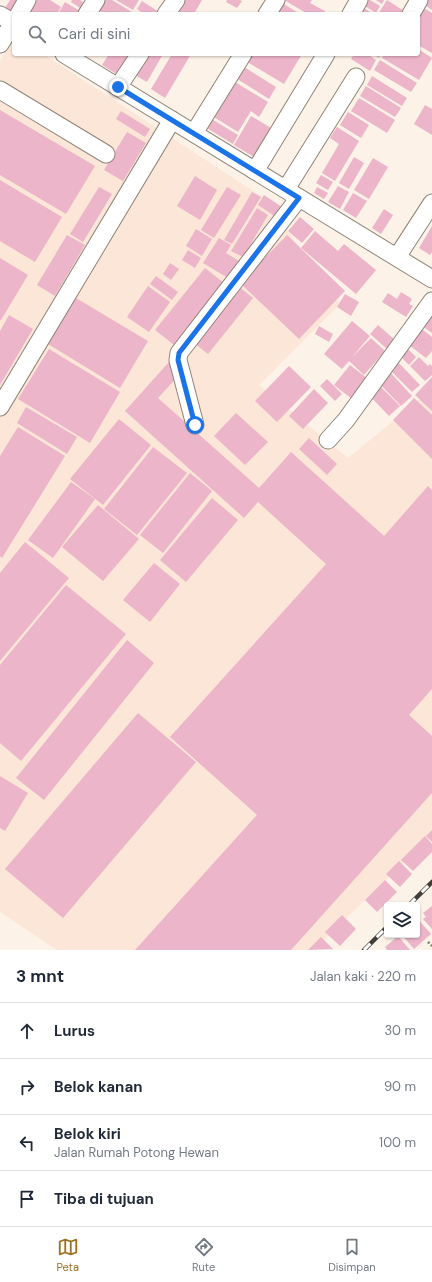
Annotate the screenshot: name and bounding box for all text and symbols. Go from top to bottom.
search box [12,12,420,56]
icon: search [26,23,48,45]
text: Cari di sini [58,24,130,44]
route end [109,78,127,96]
route start [186,416,204,434]
map controls [384,902,420,938]
button: layers [384,902,420,938]
text: 3 mnt [16,965,64,987]
text: Jalan kaki · 220 m [310,968,416,985]
icon: ahead [16,1020,38,1042]
text: Lurus [54,1021,95,1041]
text: 30 m [384,1022,416,1039]
icon: right [16,1076,38,1098]
text: Belok kanan [54,1077,142,1097]
text: 90 m [384,1078,416,1095]
text: Belok kiri [54,1124,121,1144]
icon: left [16,1132,38,1154]
text: 100 m [379,1134,416,1151]
text: Jalan Rumah Potong Hewan [54,1144,219,1161]
icon: arrive [16,1188,38,1210]
text: Tiba di tujuan [54,1189,154,1209]
tab: Peta [56,1236,79,1274]
tab: Rute [192,1236,215,1274]
tab: Disimpan [328,1236,375,1274]

